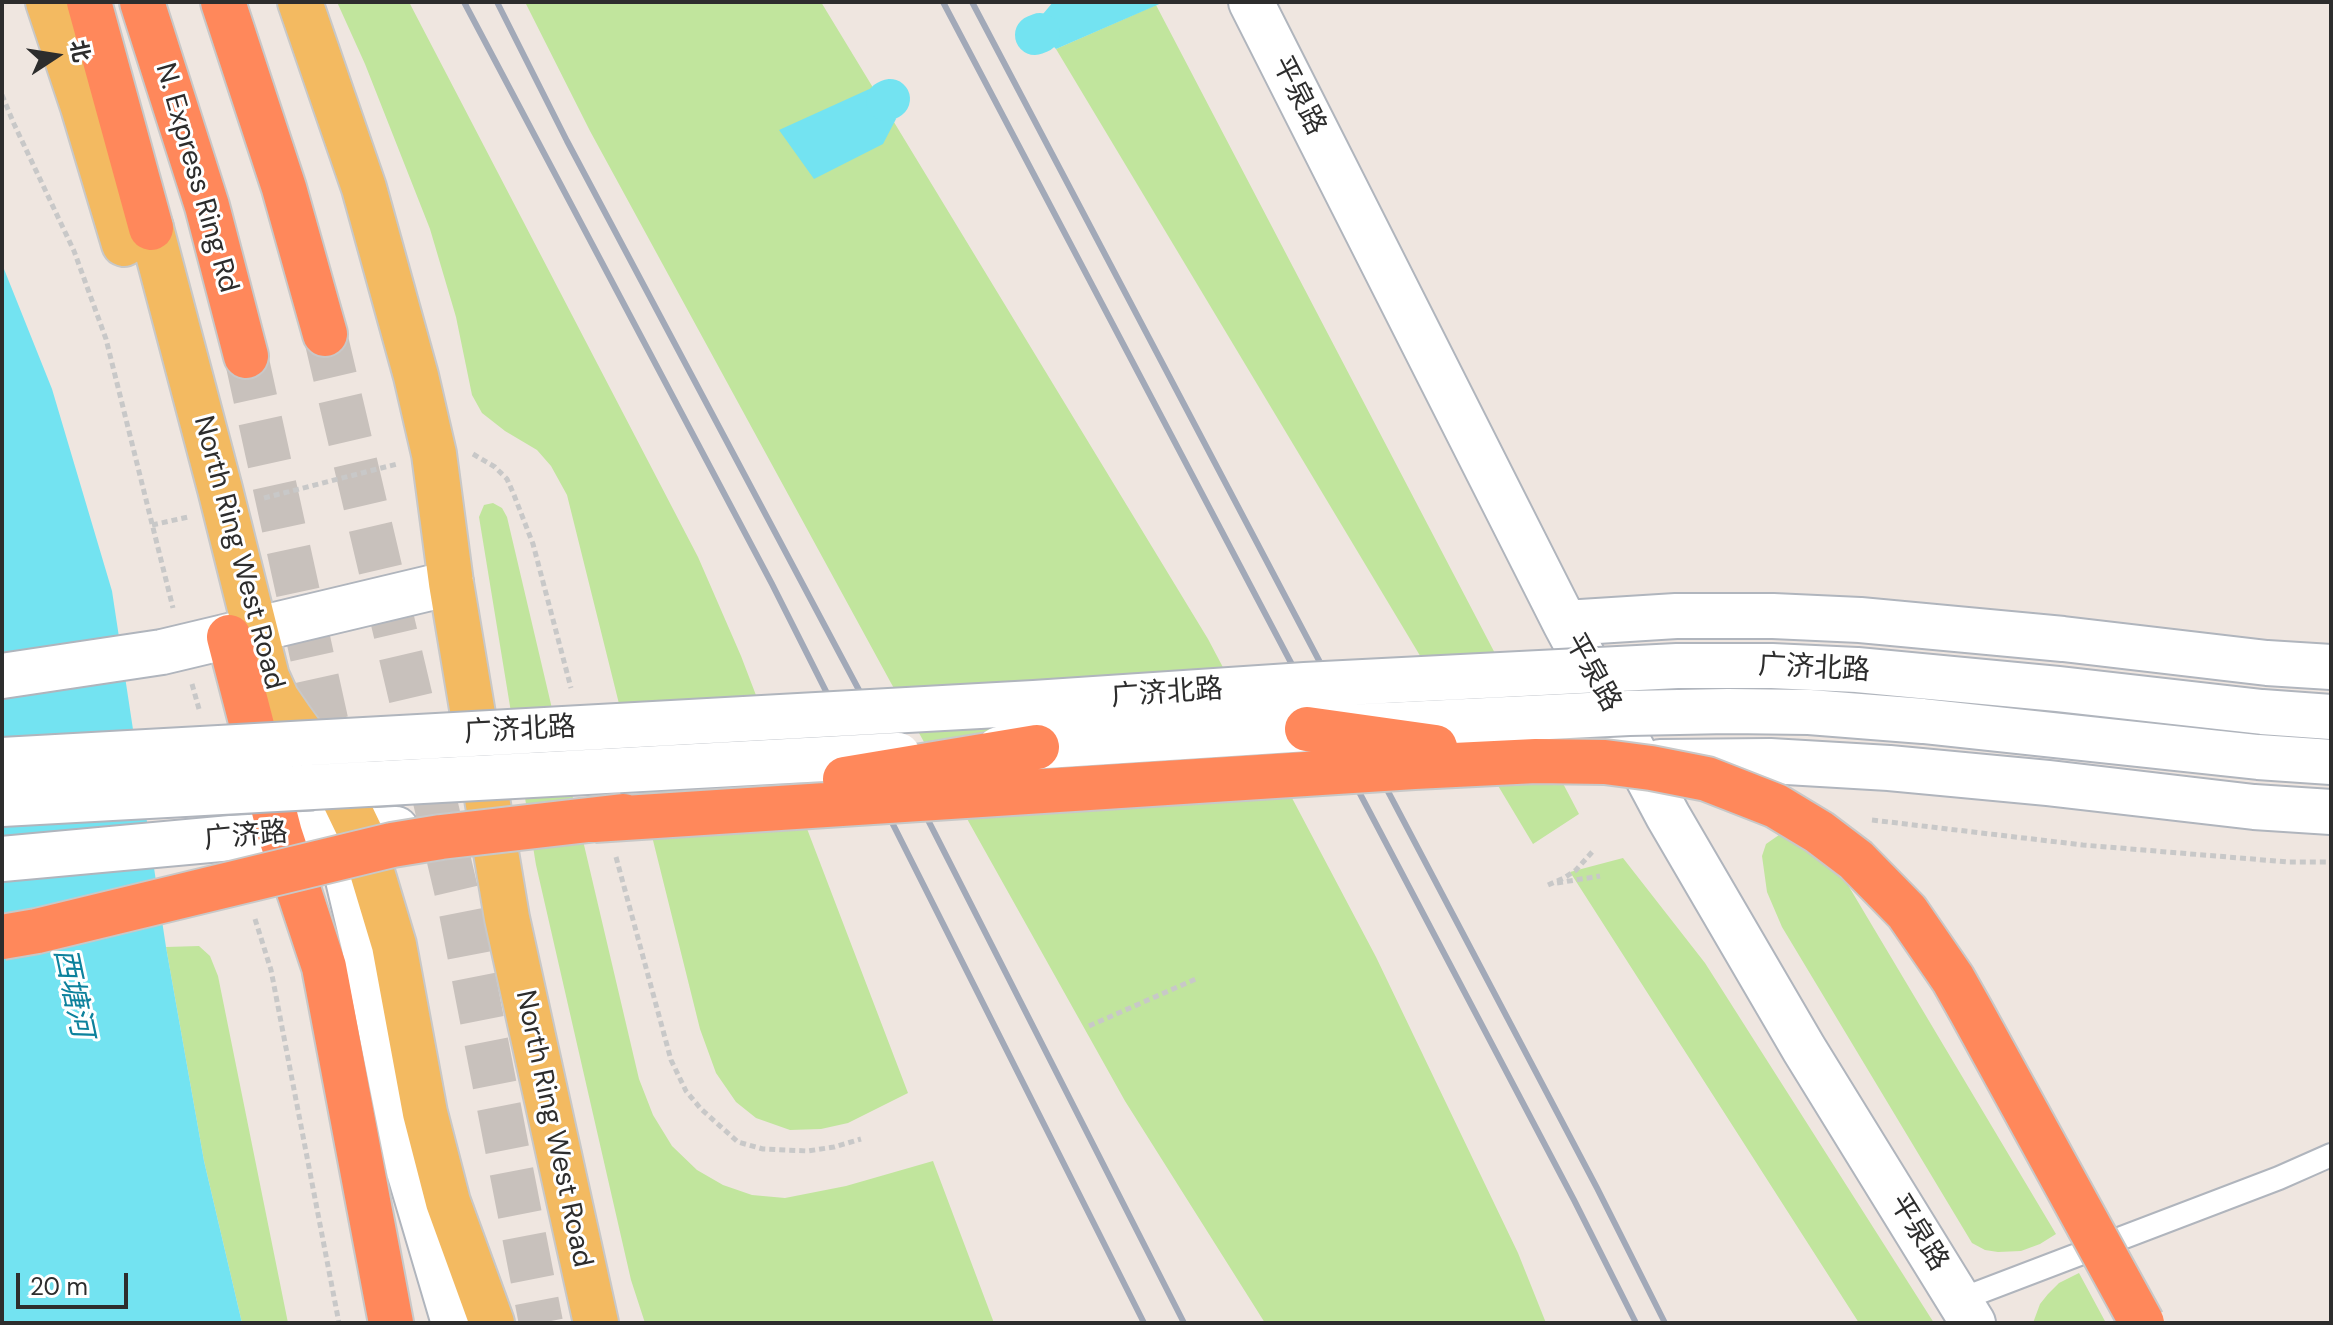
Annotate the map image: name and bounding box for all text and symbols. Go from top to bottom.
north arrow [16,16,96,96]
text: 北 [63,37,96,65]
street label: 平泉路 [1264,51,1332,141]
street label: N. Express Ring Rd [147,60,245,296]
street label: North Ring West Road [185,412,291,694]
street label: 平泉路 [1557,628,1627,718]
street label: 广济北路 [1757,649,1871,689]
street label: 广济北路 [1110,673,1224,715]
street label: 广济北路 [463,711,577,751]
street label: 广济路 [203,817,289,857]
water label: 西塘河 [45,945,99,1041]
street label: North Ring West Road [507,988,599,1270]
street label: 平泉路 [1881,1188,1955,1278]
scale bar [20,1257,132,1307]
text: 20 m [30,1271,88,1302]

